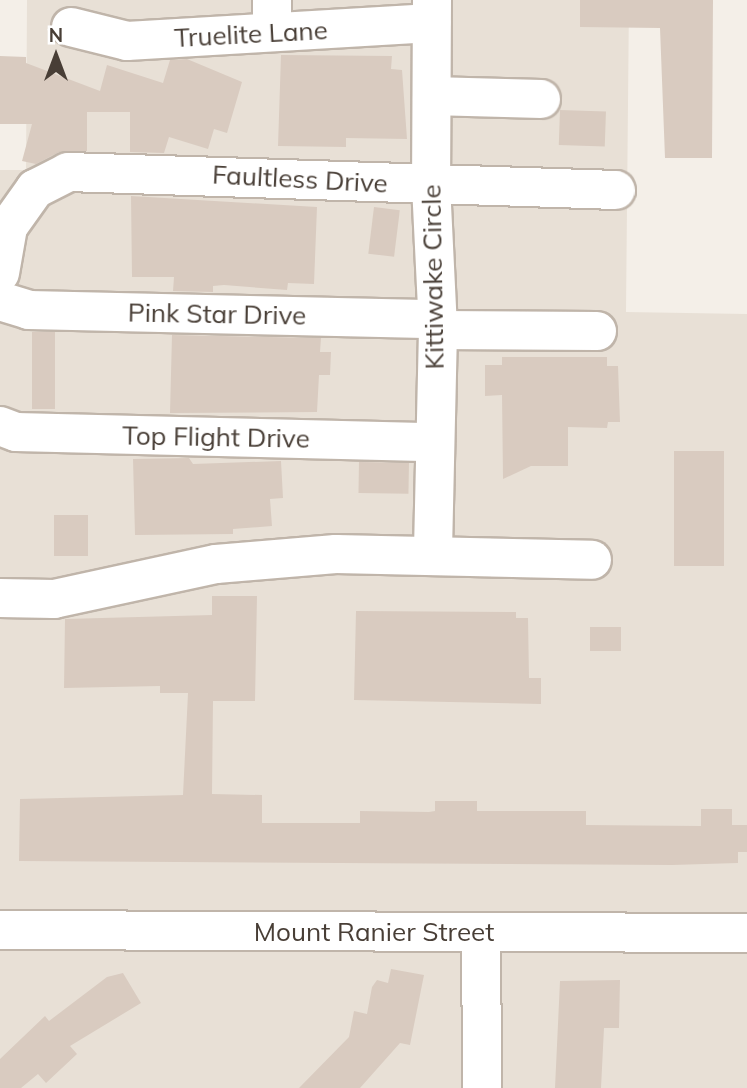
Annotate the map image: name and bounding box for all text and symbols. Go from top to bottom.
street label: Truelite Lane [173,14,329,54]
north arrow [21,21,91,91]
text: N [49,23,63,47]
street label: Faultless Drive [211,159,389,199]
street label: Kittiwake Circle [416,184,450,370]
street label: Pink Star Drive [128,297,306,331]
street label: Top Flight Drive [122,420,310,454]
street label: Mount Ranier Street [254,916,494,948]

